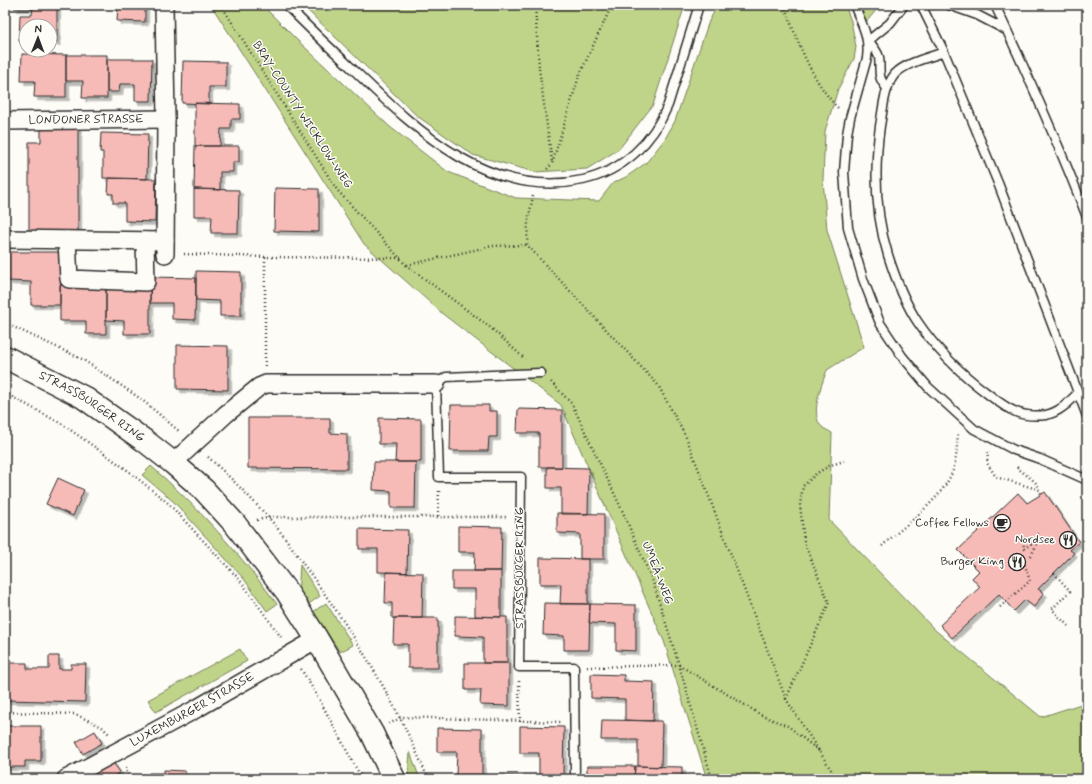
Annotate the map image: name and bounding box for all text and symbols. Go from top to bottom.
north arrow [18,18,58,58]
text: N [34,22,42,36]
street label: BRAY-COUNTY WICKLOW-WEG [248,38,356,192]
street label: LONDONER STRASSE [28,111,144,129]
street label: STRASSBURGER RING [36,368,148,446]
street label: STRASSBURGER RING [512,507,528,629]
cafe icon: Coffee Fellows [992,513,1012,533]
place label: Coffee Fellows [915,515,989,531]
restaurant icon: Nordsee [1058,530,1078,550]
place label: Nordsee [1015,532,1055,548]
street label: UMEÅ-WEG [638,539,676,607]
restaurant icon: Burger King [1007,552,1027,572]
place label: Burger King [941,554,1004,570]
street label: LUXEMBURGER STRASSE [127,669,258,751]

